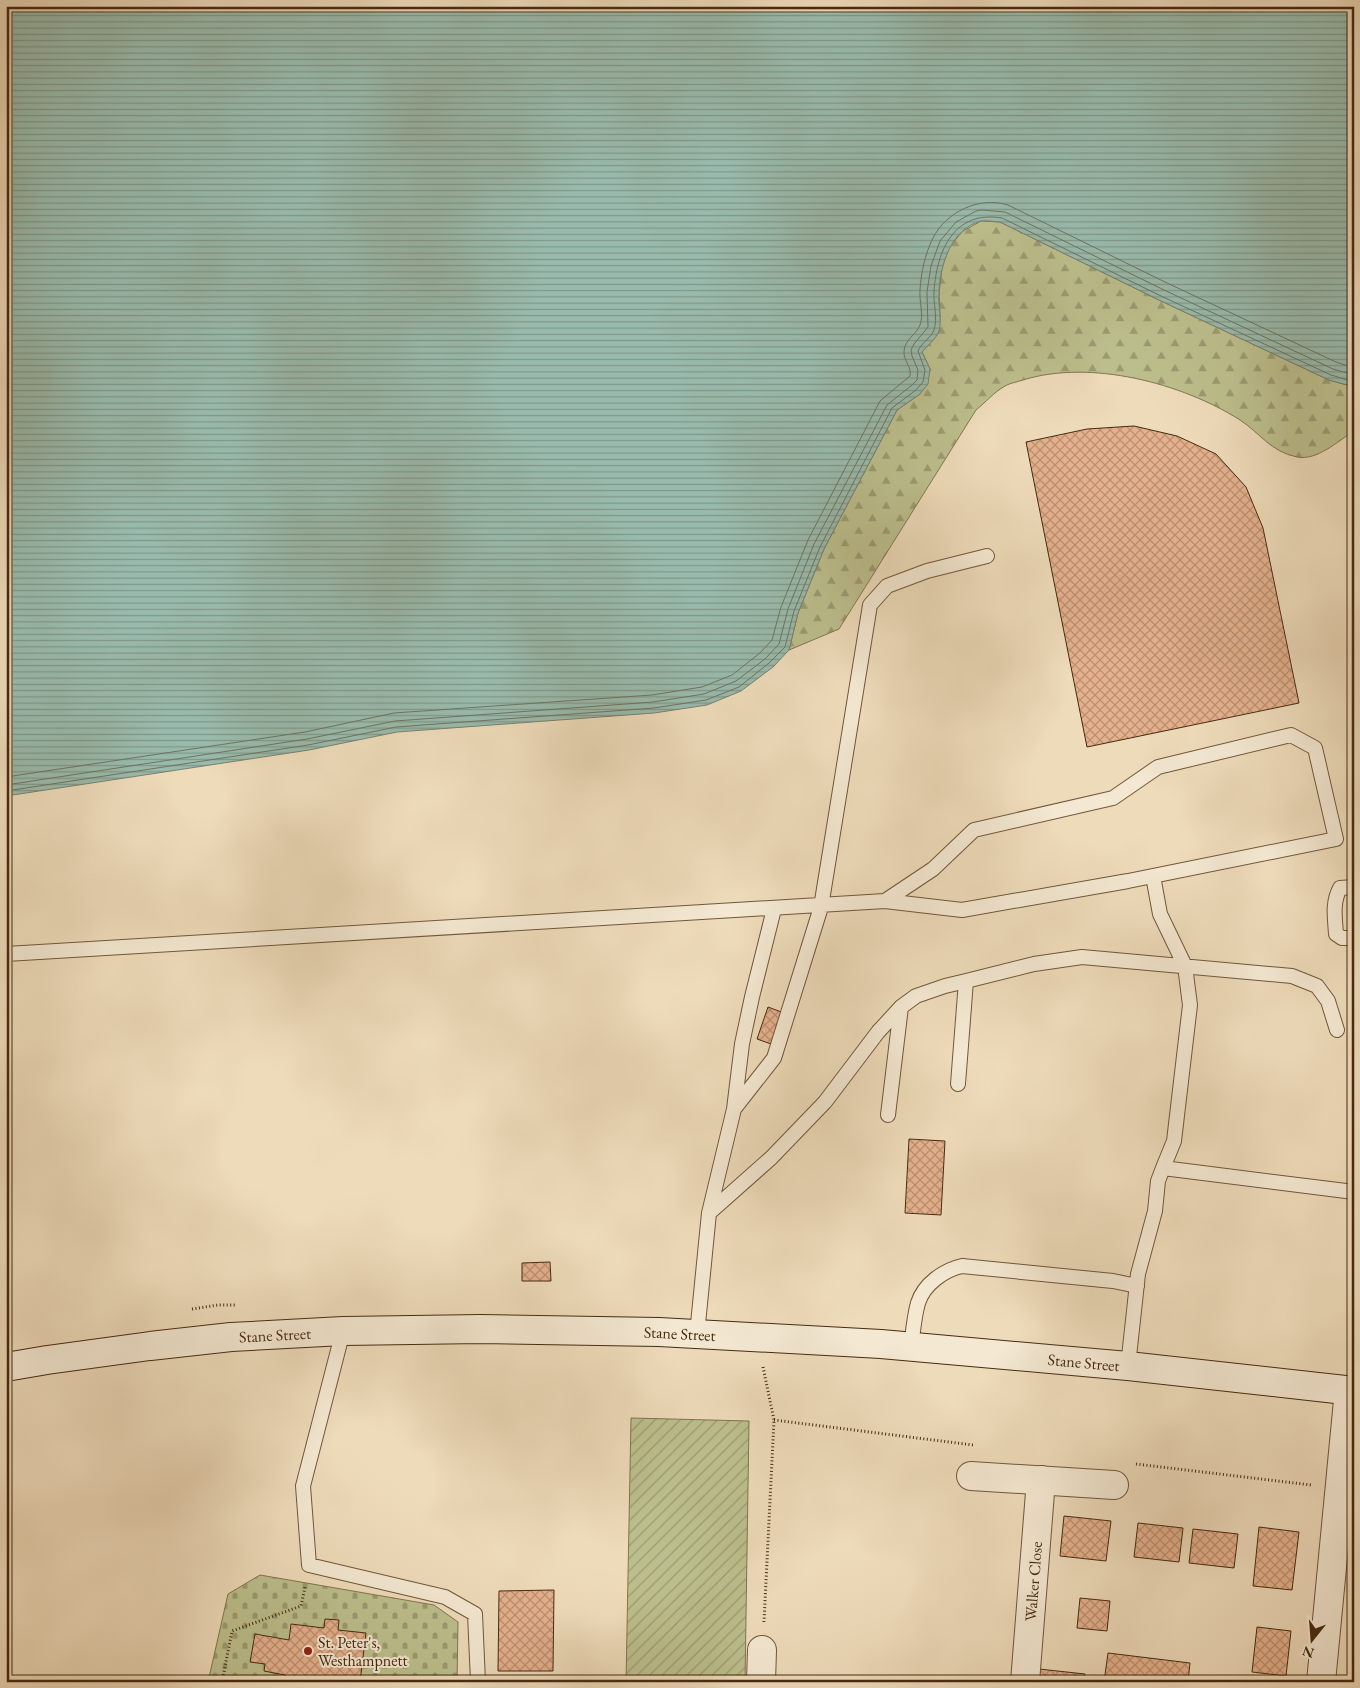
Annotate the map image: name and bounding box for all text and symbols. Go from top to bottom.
street label: Stane Street [644,1321,716,1346]
street label: Stane Street [238,1322,311,1347]
street label: Stane Street [1047,1348,1120,1376]
street label: Walker Close [1019,1541,1047,1622]
north arrow [1288,1616,1338,1666]
place label: St. Peter's, Westhampnett [318,1632,408,1671]
text: N [1300,1642,1316,1663]
marker: St. Peter's, Westhampnett [302,1645,314,1657]

